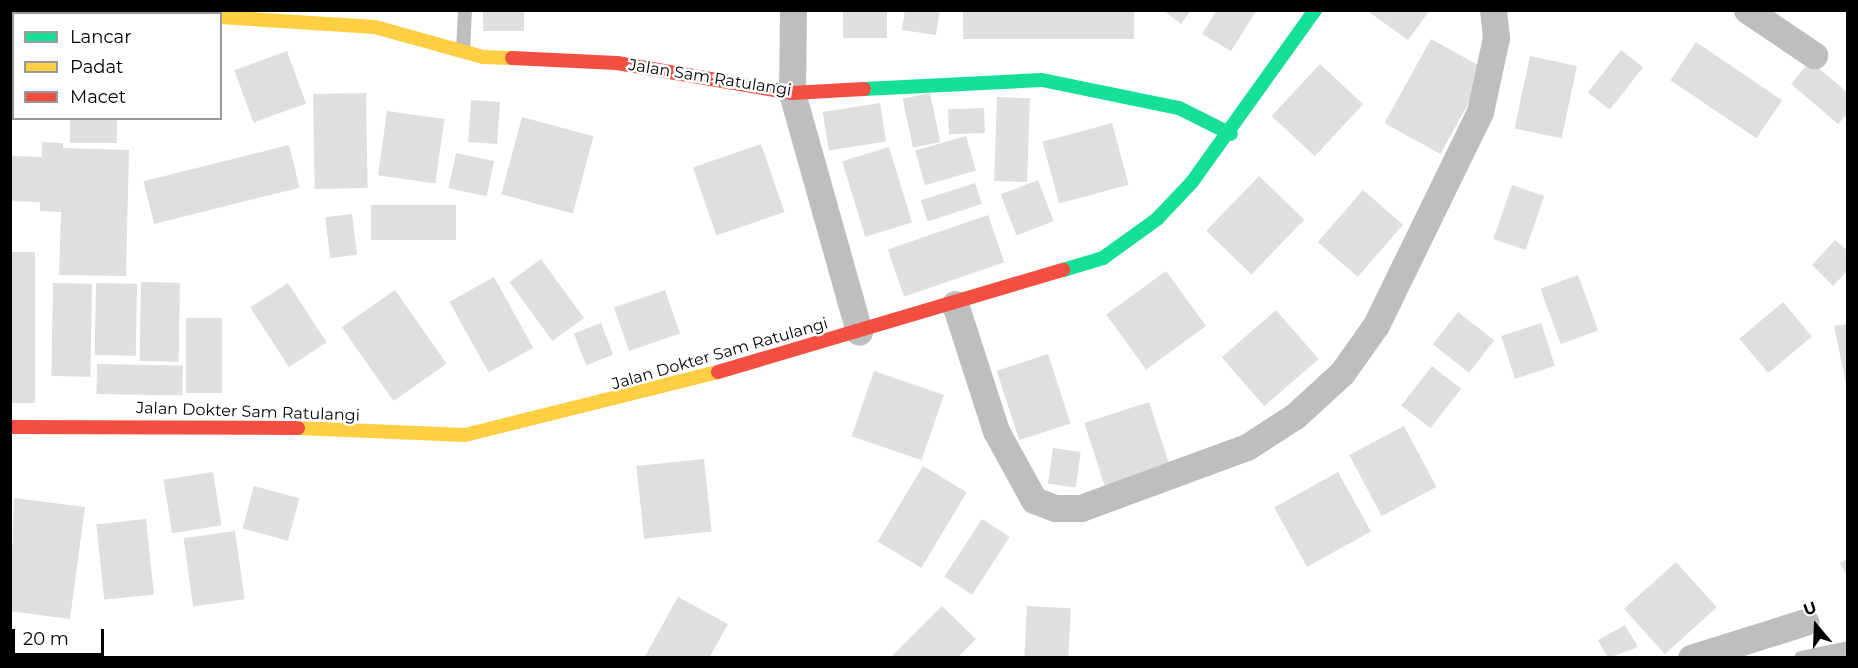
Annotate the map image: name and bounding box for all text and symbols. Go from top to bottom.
legend [12,12,222,120]
text: Lancar [70,26,131,48]
text: Padat [70,56,123,78]
street label: Jalan Sam Ratulangi [627,56,793,100]
text: Macet [70,86,126,108]
street label: Jalan Dokter Sam Ratulangi [610,314,830,394]
street label: Jalan Dokter Sam Ratulangi [136,398,360,426]
north arrow [1786,596,1846,656]
text: U [1801,597,1819,620]
scale bar [15,617,106,655]
text: 20 m [23,628,69,650]

